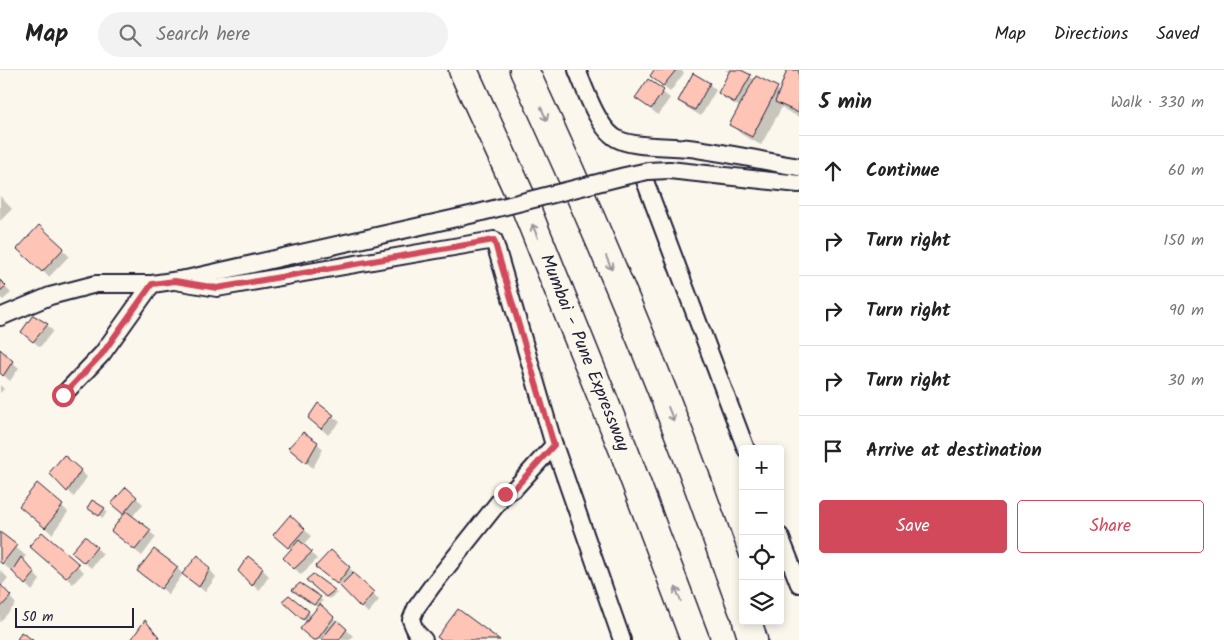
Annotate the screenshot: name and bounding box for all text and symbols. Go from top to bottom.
search box [98,12,448,57]
text: Map [25,15,68,54]
text: Search here [156,20,250,50]
text: Map [994,20,1026,49]
text: Directions [1054,20,1128,49]
text: Saved [1156,20,1199,49]
icon: search [116,21,144,49]
text: 5 min [819,86,872,119]
text: Walk · 330 m [1111,90,1204,115]
one-way arrow [540,106,550,121]
text: Continue [866,156,939,186]
icon: ahead [819,157,847,185]
text: 60 m [1168,158,1204,183]
one-way arrow [530,224,539,239]
text: Turn right [866,226,951,256]
icon: right [819,227,847,255]
text: 150 m [1163,228,1204,253]
street label: Mumbai - Pune Expressway [531,250,637,457]
one-way arrow [605,255,615,270]
text: Turn right [866,296,951,326]
icon: right [819,297,847,325]
text: 90 m [1169,298,1204,323]
text: Turn right [866,366,951,396]
icon: right [819,367,847,395]
text: 30 m [1168,368,1204,393]
route start [52,384,75,407]
one-way arrow [667,405,676,421]
text: Arrive at destination [866,436,1042,466]
icon: arrive [819,437,847,465]
map controls [739,445,784,625]
button: + [739,445,784,490]
route end [494,483,517,506]
button: − [739,490,784,535]
button: Save [819,500,1007,553]
button: Share [1017,500,1204,553]
button: locate [739,535,784,580]
button: layers [739,580,784,625]
one-way arrow [672,587,682,602]
scale bar [15,605,134,628]
text: 50 m [22,606,53,628]

